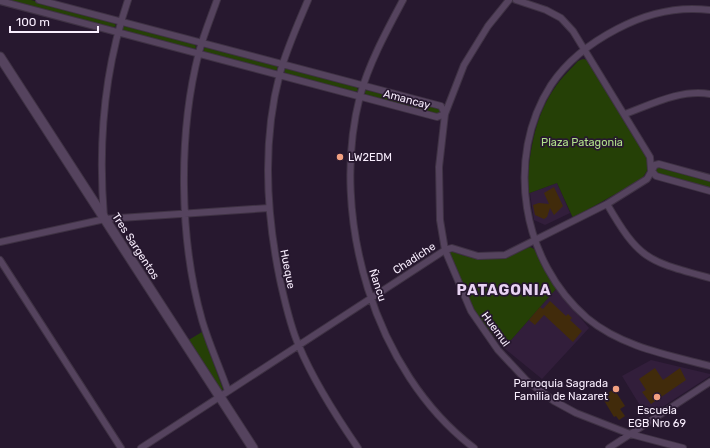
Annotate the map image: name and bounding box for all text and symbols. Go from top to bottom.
scale bar [10,8,98,34]
text: 100 m [16,15,50,29]
street label: Amancay [382,87,432,112]
park label: Plaza Patagonia [541,136,623,149]
place label: LW2EDM [348,151,392,164]
marker: LW2EDM [335,152,345,162]
street label: Tres Sargentos [109,211,162,282]
street label: Chadiche [390,240,438,277]
street label: Hueque [277,248,298,290]
street label: Ñancu [366,267,389,303]
district label: PATAGONIA [457,281,551,299]
street label: Huemul [479,309,513,349]
place label: Parroquia Sagrada Familia de Nazaret [514,377,609,403]
marker: Parroquia Sagrada Familia de Nazaret [611,384,621,394]
marker: Escuela EGB Nro 69 [652,392,662,402]
place label: Escuela EGB Nro 69 [628,404,686,430]

